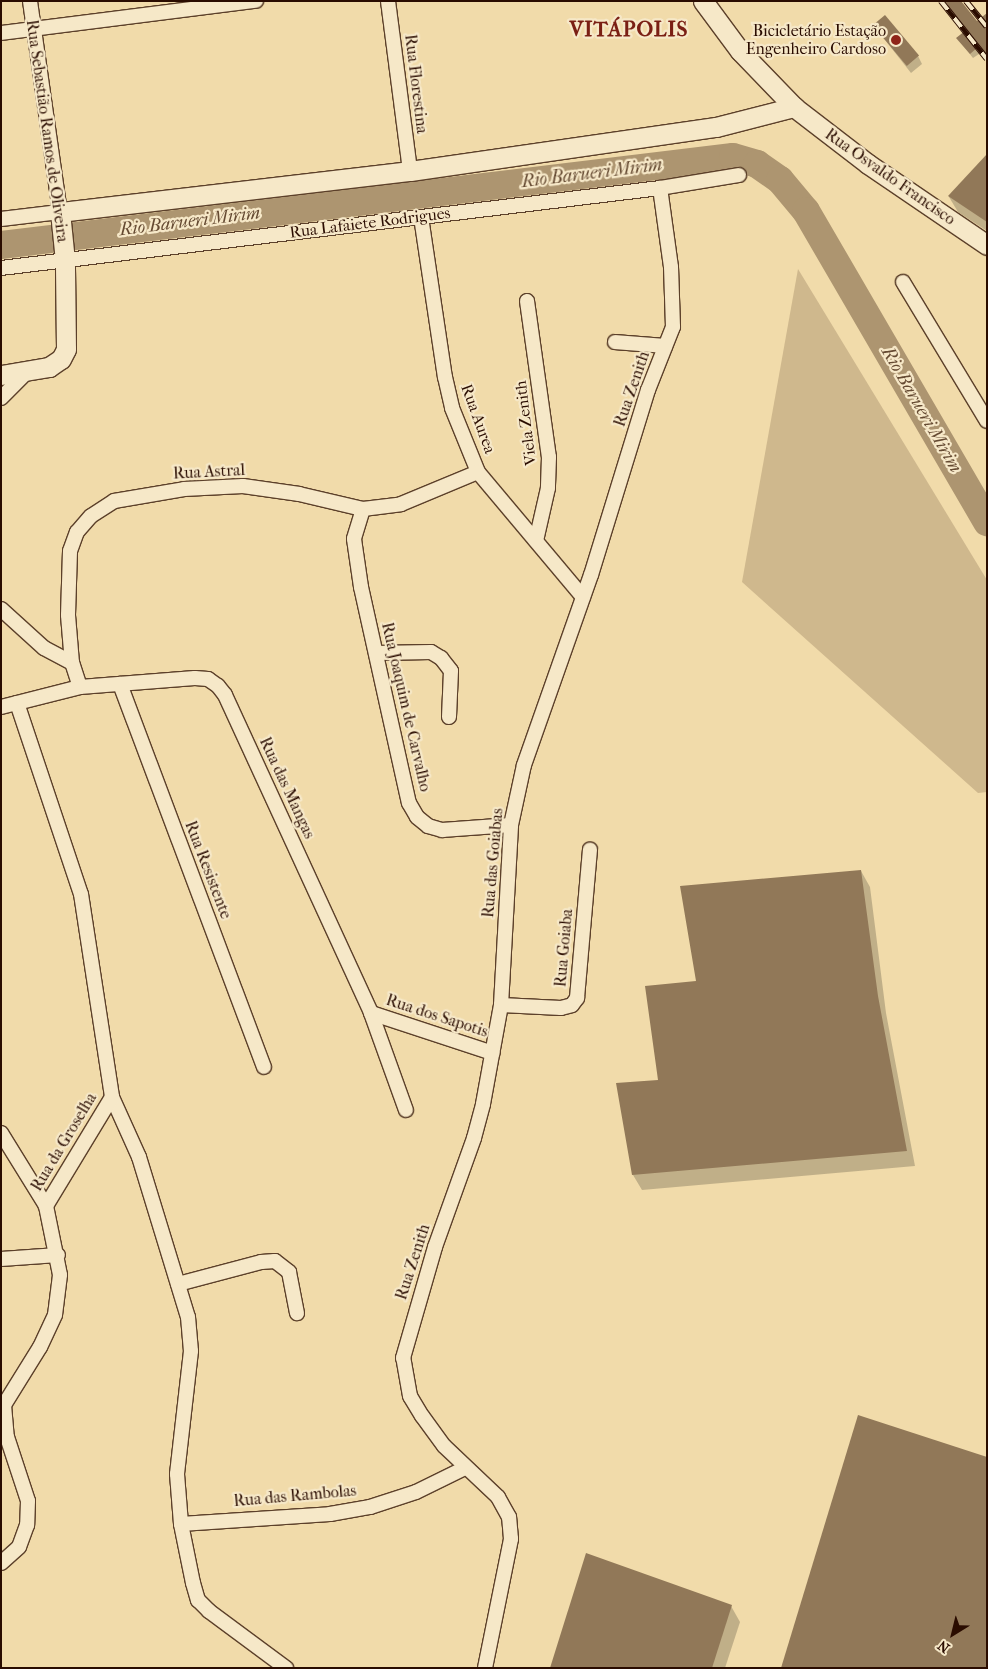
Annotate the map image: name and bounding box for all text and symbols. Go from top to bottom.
district label: VITÁPOLIS [568,16,690,42]
street label: Rua Sebastião Ramos de Oliveira [22,18,72,244]
place label: Bicicletário Estação Engenheiro Cardoso [746,21,886,59]
street label: Rua Florestina [400,33,432,135]
marker: Bicicletário Estação Engenheiro Cardoso [890,34,902,46]
street label: Rua Osvaldo Francisco [821,125,959,229]
water label: Rio Barueri Mirim [520,155,664,193]
water label: Rio Barueri Mirim [118,203,262,241]
street label: Rua Lafaiete Rodrigues [288,204,452,242]
water label: Rio Barueri Mirim [876,343,966,477]
street label: Rua Zenith [610,349,654,429]
street label: Viela Zenith [511,379,541,467]
street label: Rua Aurea [457,382,499,456]
street label: Rua Astral [173,461,245,483]
street label: Rua Joaquim de Carvalho [377,621,435,793]
street label: Rua das Mangas [255,734,319,842]
street label: Rua das Goiabas [479,807,507,919]
street label: Rua Resistente [180,818,236,922]
street label: Rua Goiaba [551,908,577,988]
street label: Rua dos Sapotis [384,990,490,1042]
street label: Rua da Groselha [27,1089,101,1195]
street label: Rua Zenith [392,1222,434,1302]
street label: Rua das Rambolas [233,1481,357,1511]
north arrow [928,1609,978,1659]
text: N [935,1637,953,1657]

